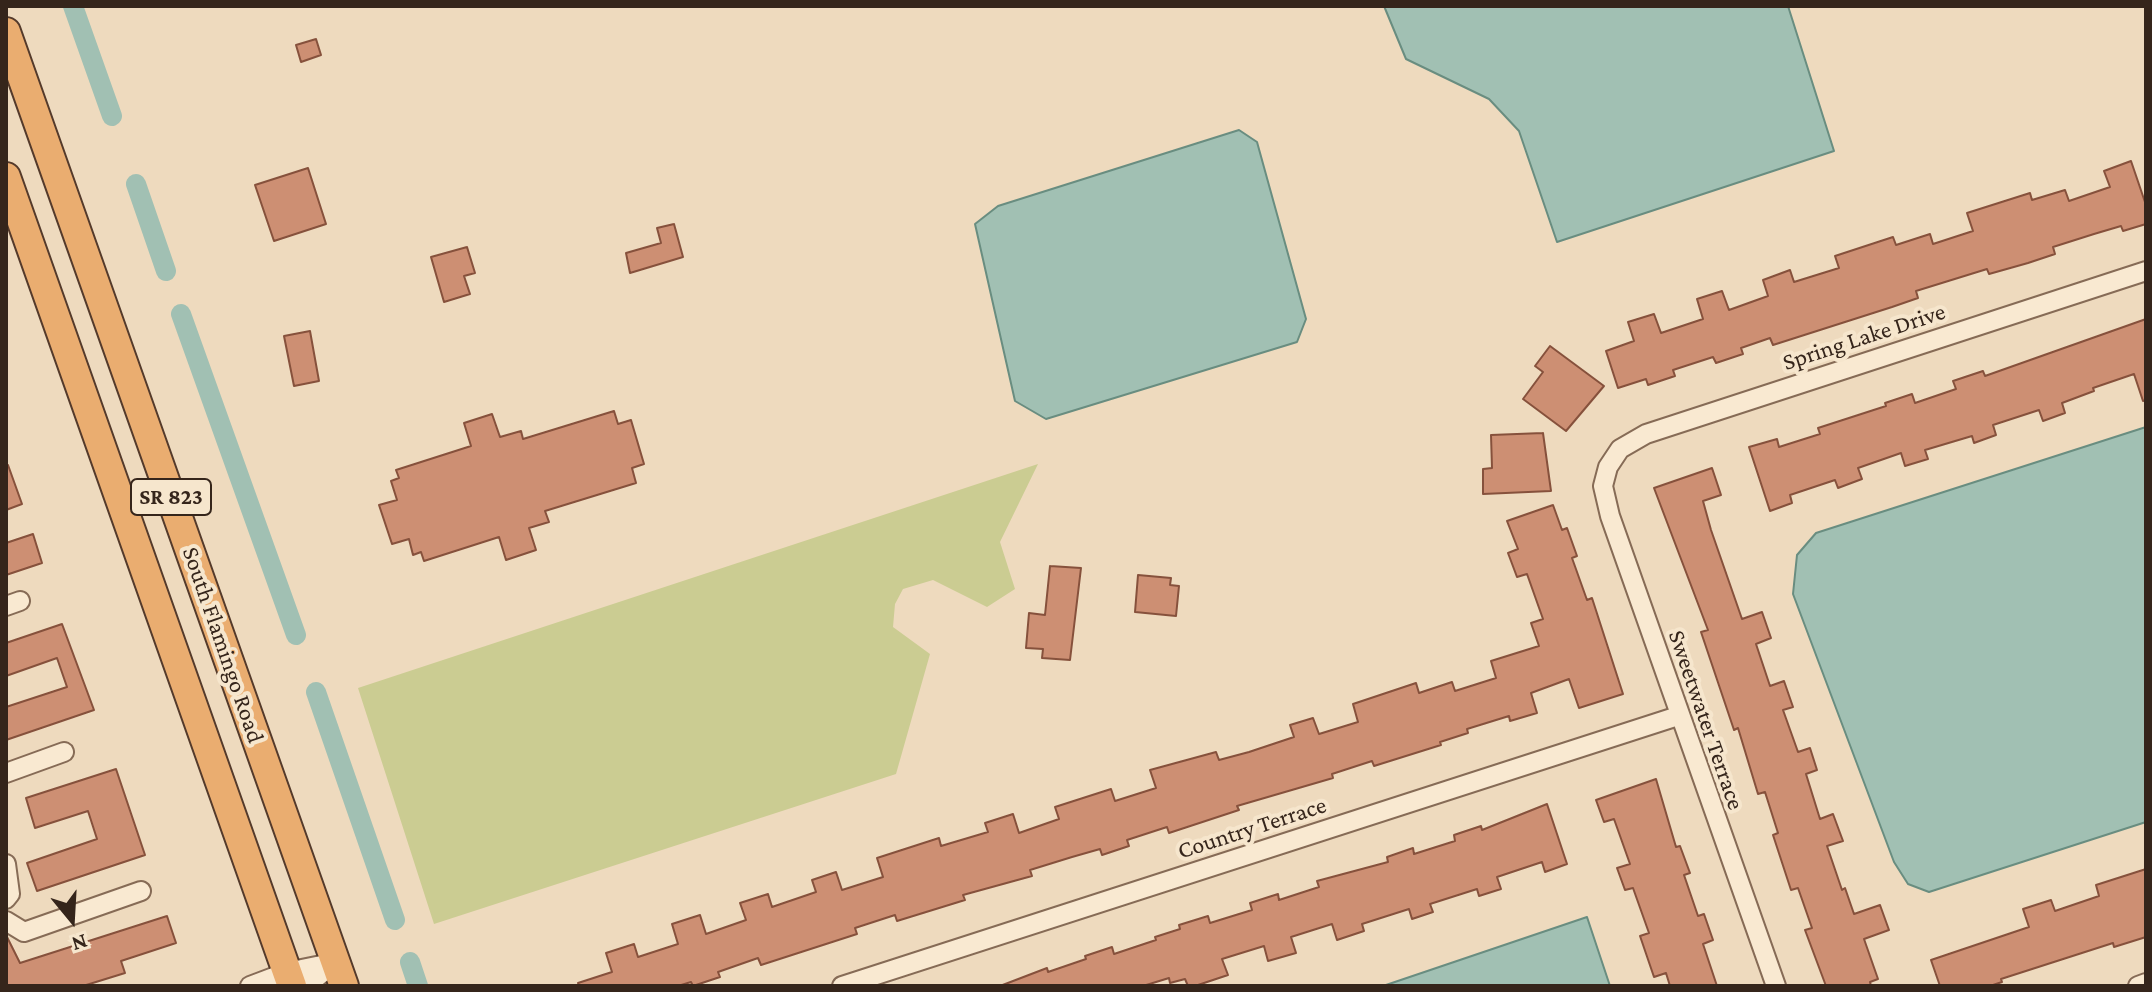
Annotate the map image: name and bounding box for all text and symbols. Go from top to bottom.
street label: Spring Lake Drive [1779,297,1949,377]
road number: SR 823 [131,479,211,515]
street label: South Flamingo Road [176,543,270,747]
street label: Sweetwater Terrace [1662,626,1750,814]
street label: Country Terrace [1174,790,1330,866]
north arrow [32,880,112,960]
text: N [69,929,91,958]

